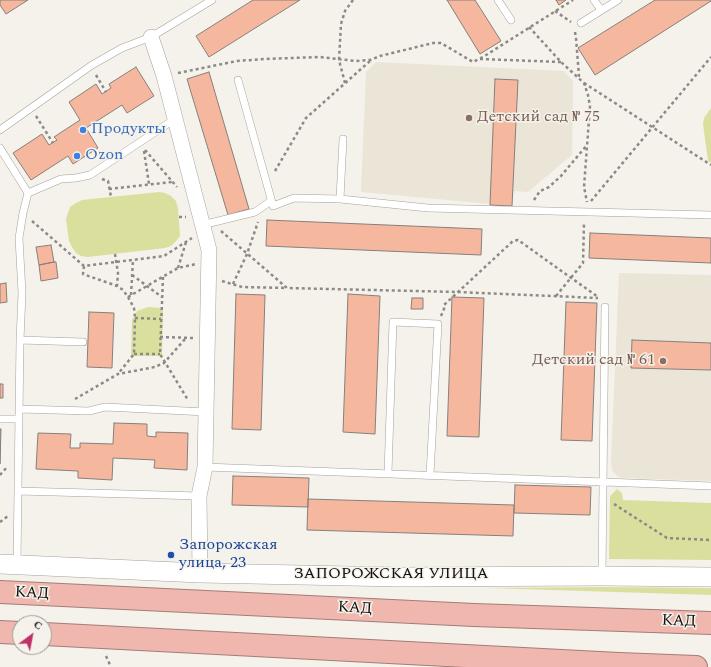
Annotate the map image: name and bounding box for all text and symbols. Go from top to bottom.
place label: Детский сад № 75 [477,108,600,128]
marker: Детский сад № 75 [464,113,474,123]
place label: Продукты [91,120,166,140]
marker: Продукты [78,125,88,135]
place label: Ozon [85,146,123,166]
marker: Ozon [72,151,82,161]
place label: Детский сад № 61 [532,351,655,371]
marker: Детский сад № 61 [658,356,668,366]
place label: Запорожская улица, 23 [179,536,278,574]
marker: Запорожская улица, 23 [166,550,176,560]
street label: ЗАПОРОЖСКАЯ УЛИЦА [293,565,489,585]
street label: КАД [14,584,50,604]
street label: КАД [337,599,373,619]
street label: КАД [661,612,697,632]
north arrow [12,615,52,655]
text: С [30,616,46,635]

